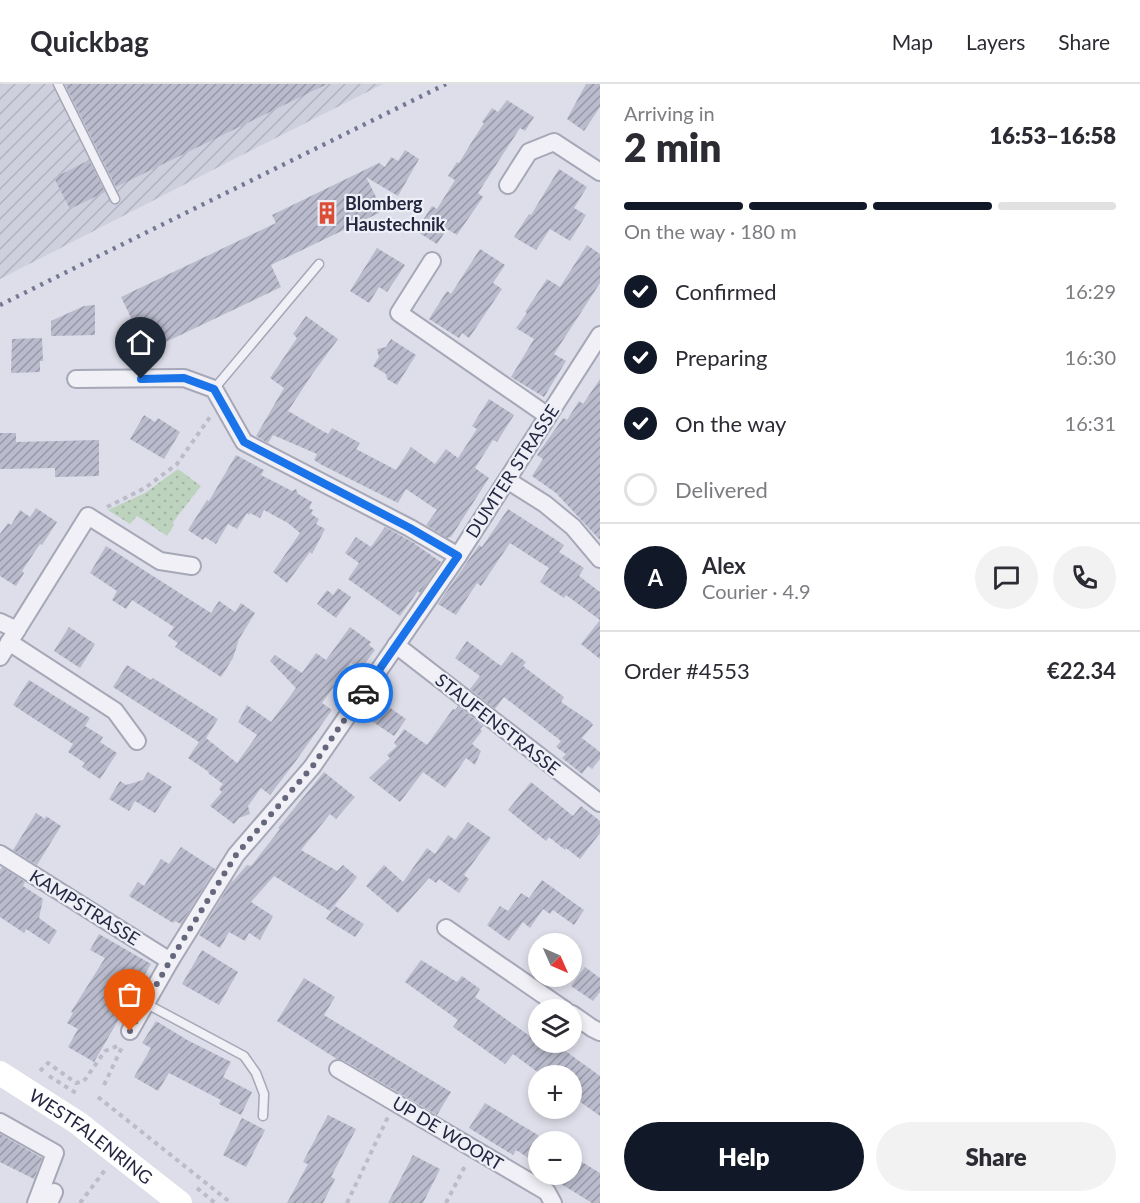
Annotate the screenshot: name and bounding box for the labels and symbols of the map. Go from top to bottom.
place label: Blomberg Haustechnik [345,192,446,235]
building icon: Blomberg Haustechnik [314,200,340,226]
pin [115,317,166,379]
street label: DUMTER STRASSE [461,400,563,542]
courier [333,663,393,723]
street label: STAUFENSTRASSE [431,668,565,780]
street label: KAMPSTRASSE [26,864,144,950]
north arrow [528,933,582,987]
pin [104,969,155,1031]
street label: WESTFALENRING [25,1084,157,1188]
street label: UP DE WOORT [389,1091,508,1175]

